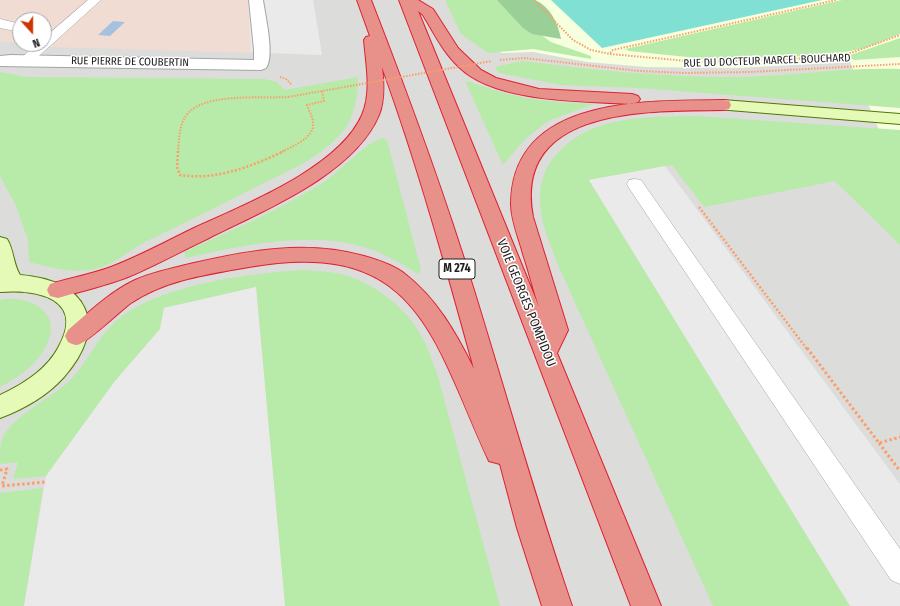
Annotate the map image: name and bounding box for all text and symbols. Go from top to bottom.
north arrow [12,12,52,52]
text: N [31,35,42,50]
street label: RUE DU DOCTEUR MARCEL BOUCHARD [683,51,851,71]
street label: RUE PIERRE DE COUBERTIN [71,54,189,70]
street label: VOIE GEORGES POMPIDOU [493,237,559,369]
road number: M 274 [439,259,475,279]

